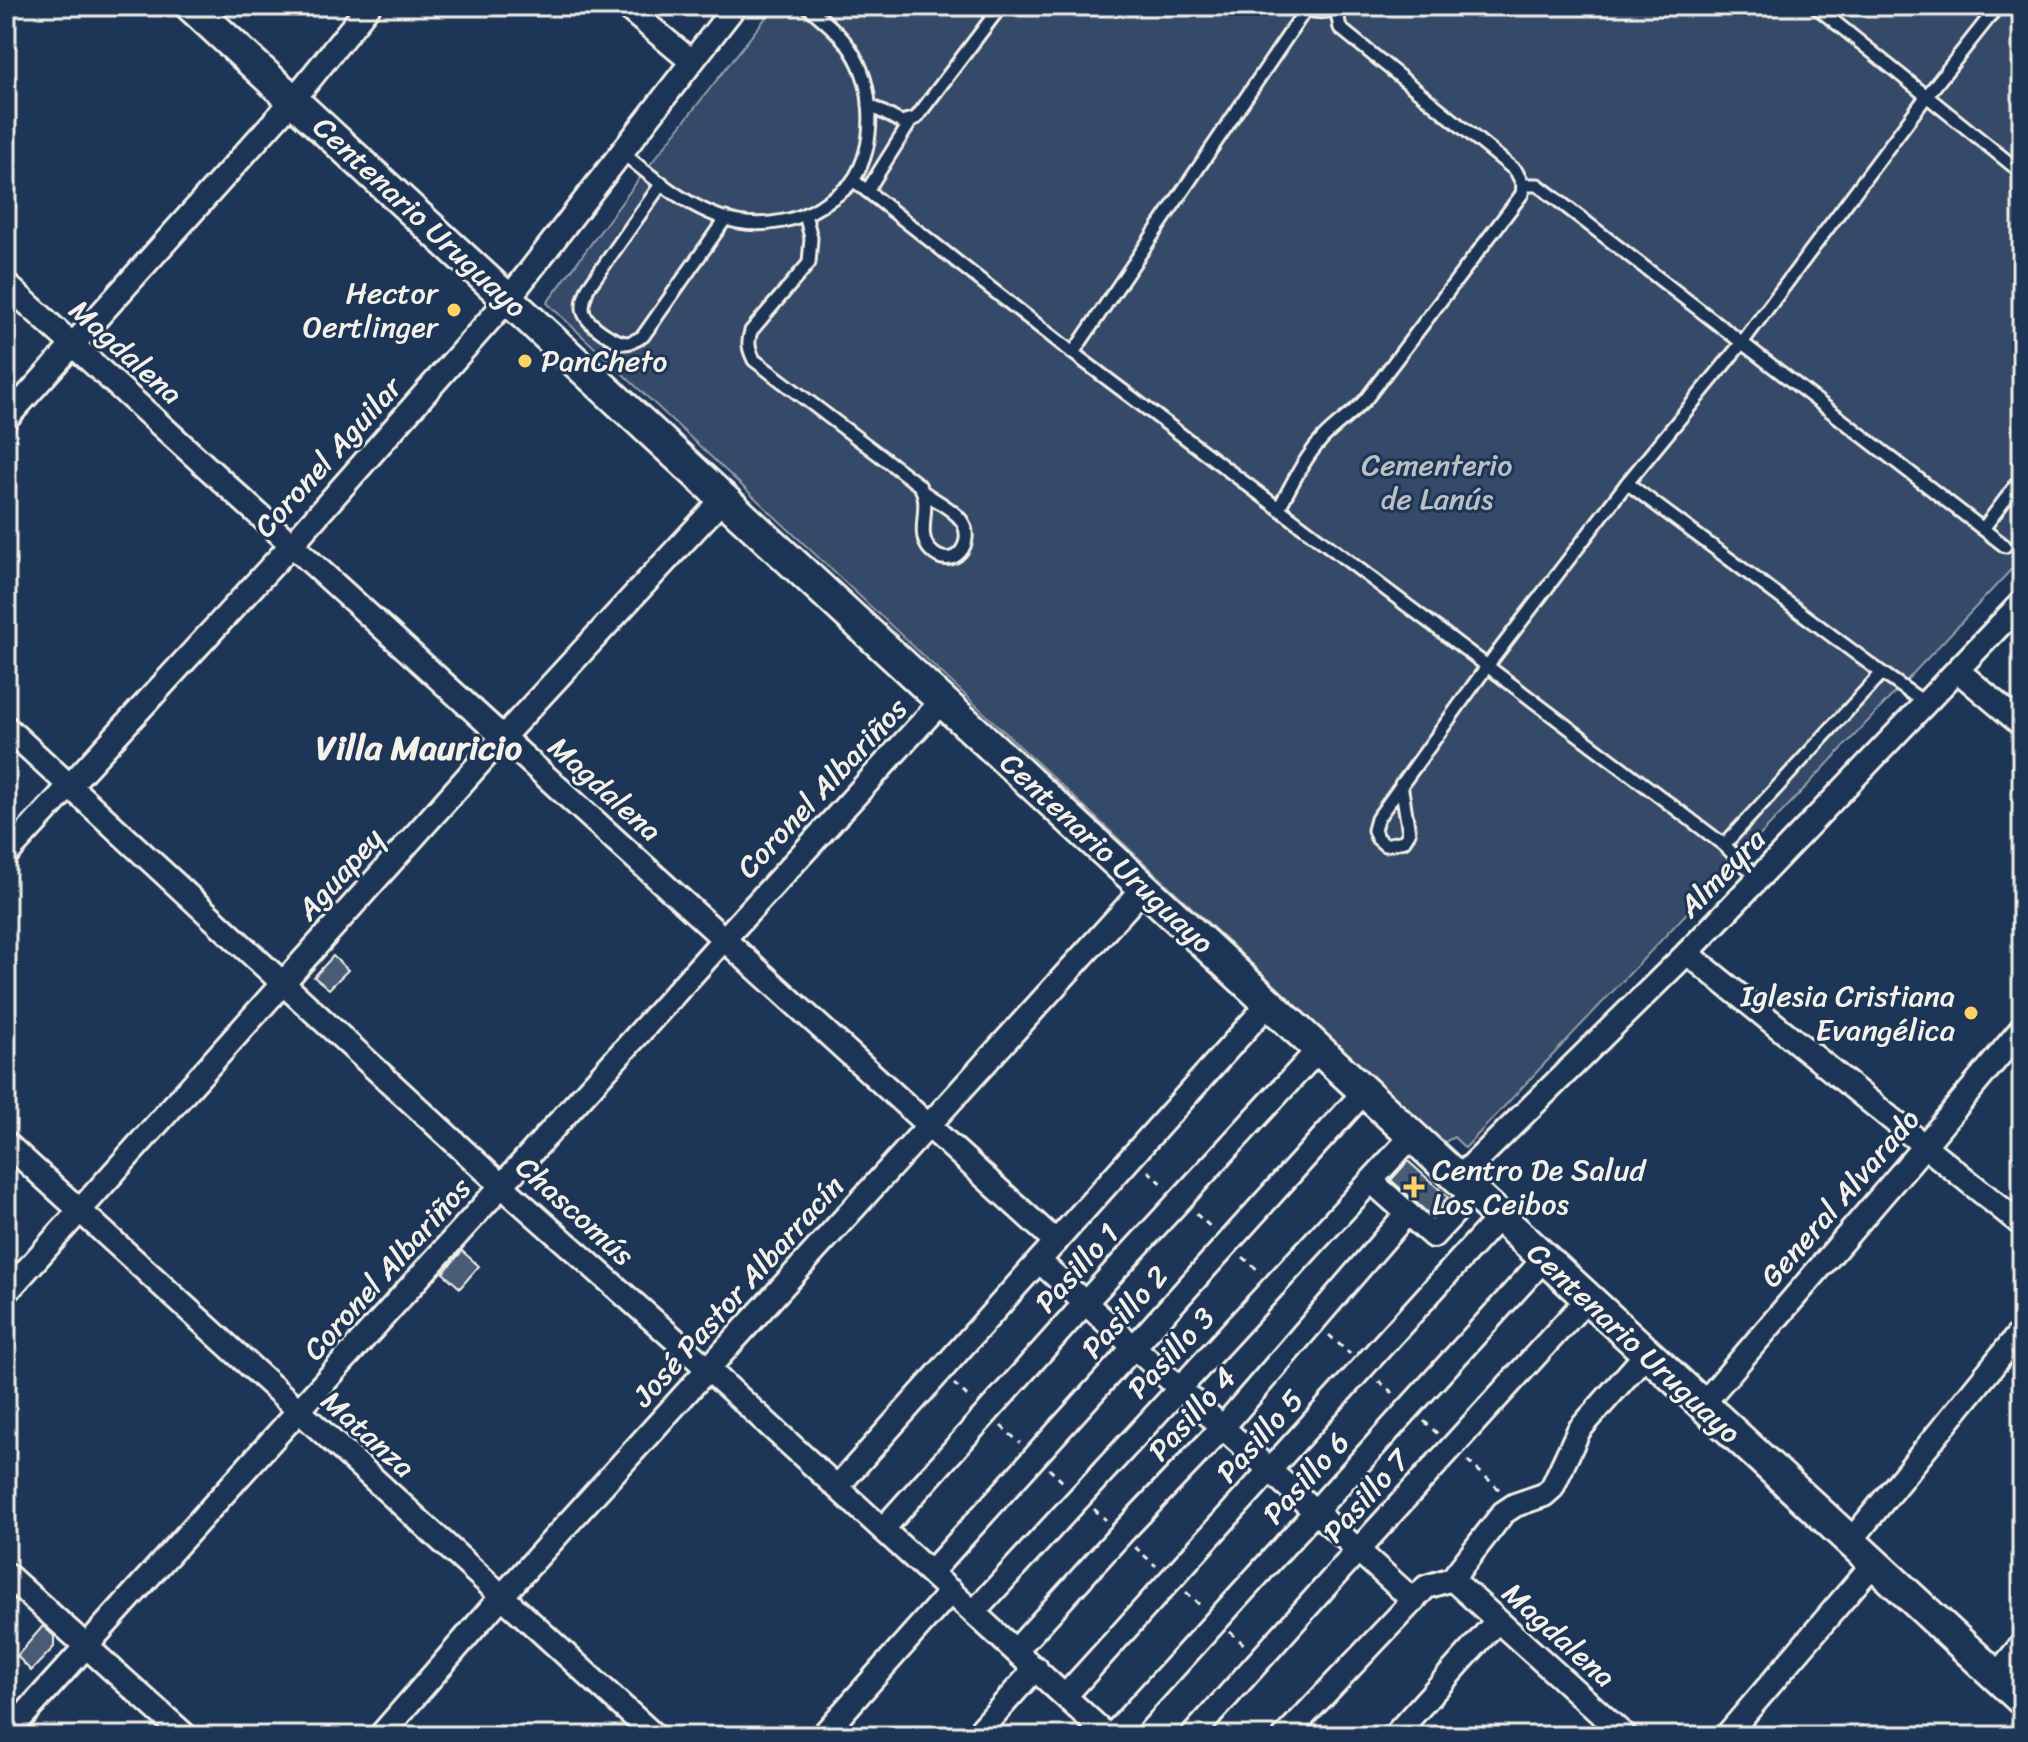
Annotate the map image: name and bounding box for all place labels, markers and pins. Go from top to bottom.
place label: Hector Oertlinger [303,266,440,354]
marker: Hector Oertlinger [445,301,463,319]
place label: PanCheto [541,334,667,388]
marker: PanCheto [516,352,534,370]
place label: Iglesia Cristiana Evangélica [1740,969,1955,1057]
marker: Iglesia Cristiana Evangélica [1962,1004,1980,1022]
place label: Centro De Salud Los Ceibos [1432,1143,1647,1231]
marker: Centro De Salud Los Ceibos [1403,1176,1425,1198]

